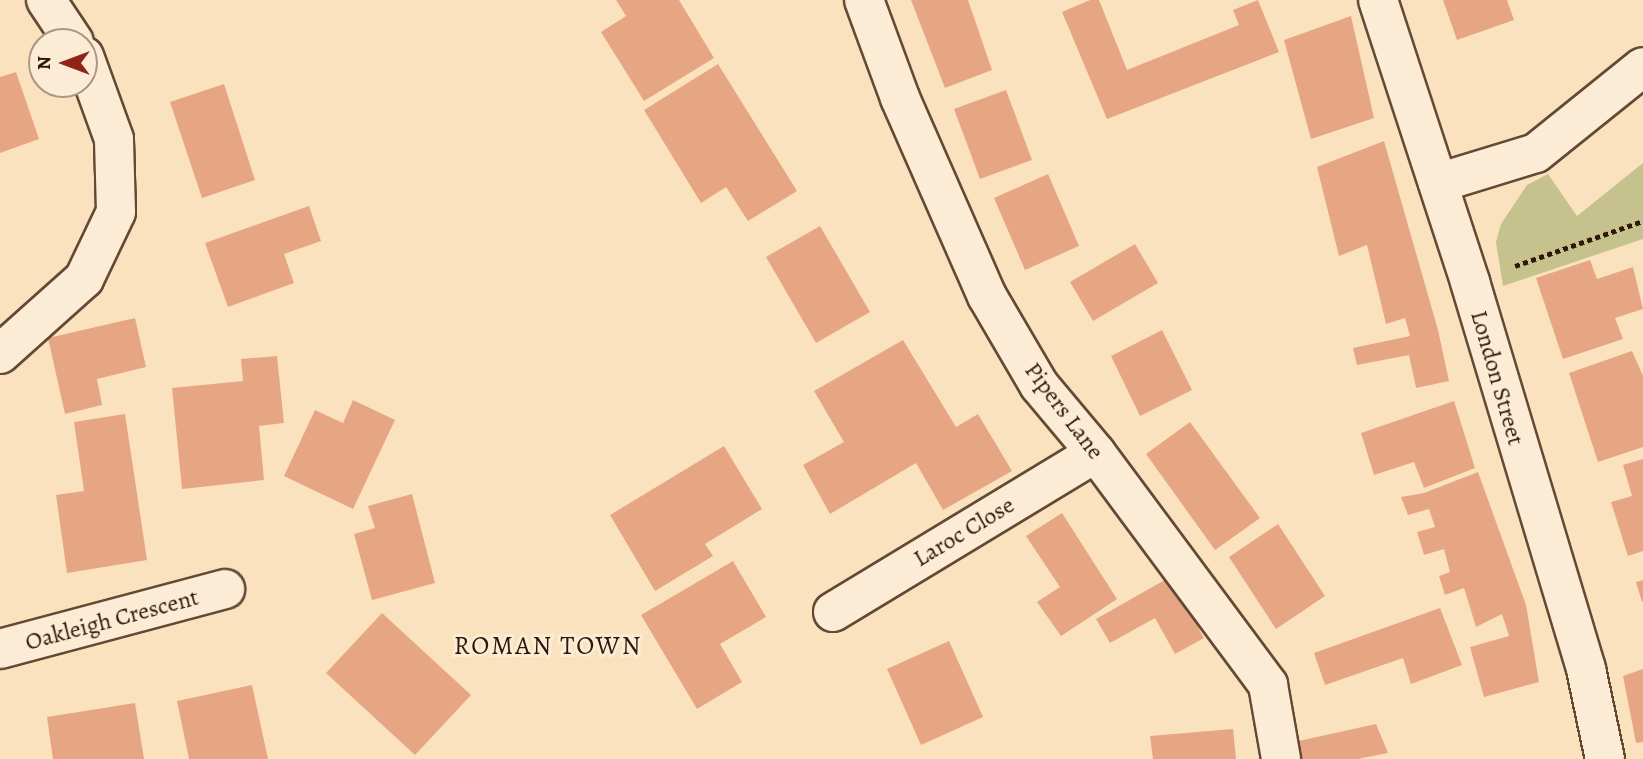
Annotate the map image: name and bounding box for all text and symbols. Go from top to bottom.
north arrow [28,28,98,98]
text: N [31,56,57,70]
street label: London Street [1464,307,1530,449]
street label: Pipers Lane [1018,357,1110,465]
street label: Laroc Close [908,491,1020,573]
street label: Oakleigh Crescent [22,583,202,657]
district label: ROMAN TOWN [455,630,641,662]

